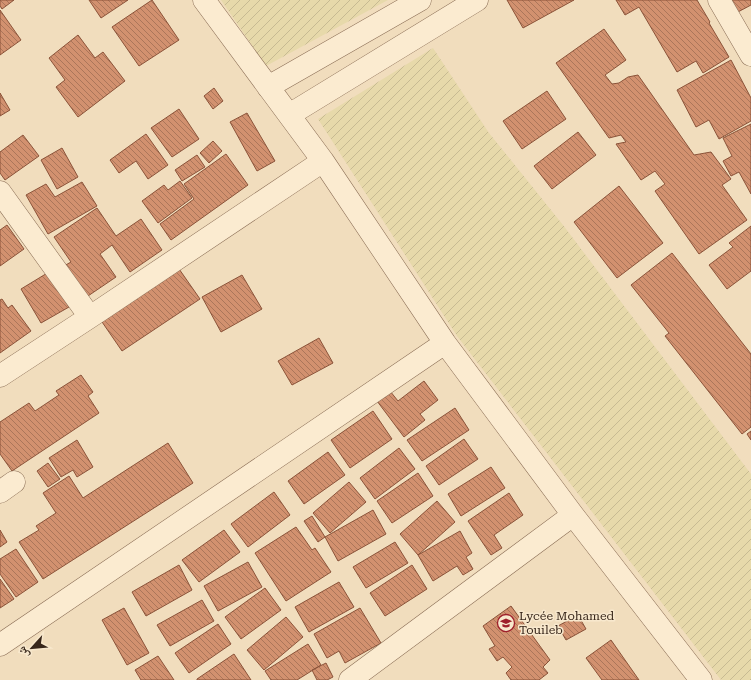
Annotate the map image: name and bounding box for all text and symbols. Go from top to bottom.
place label: Lycée Mohamed Touileb [519,609,615,637]
school or university icon: Lycée Mohamed Touileb [496,613,516,633]
north arrow [12,628,52,668]
text: ش [15,643,33,660]

